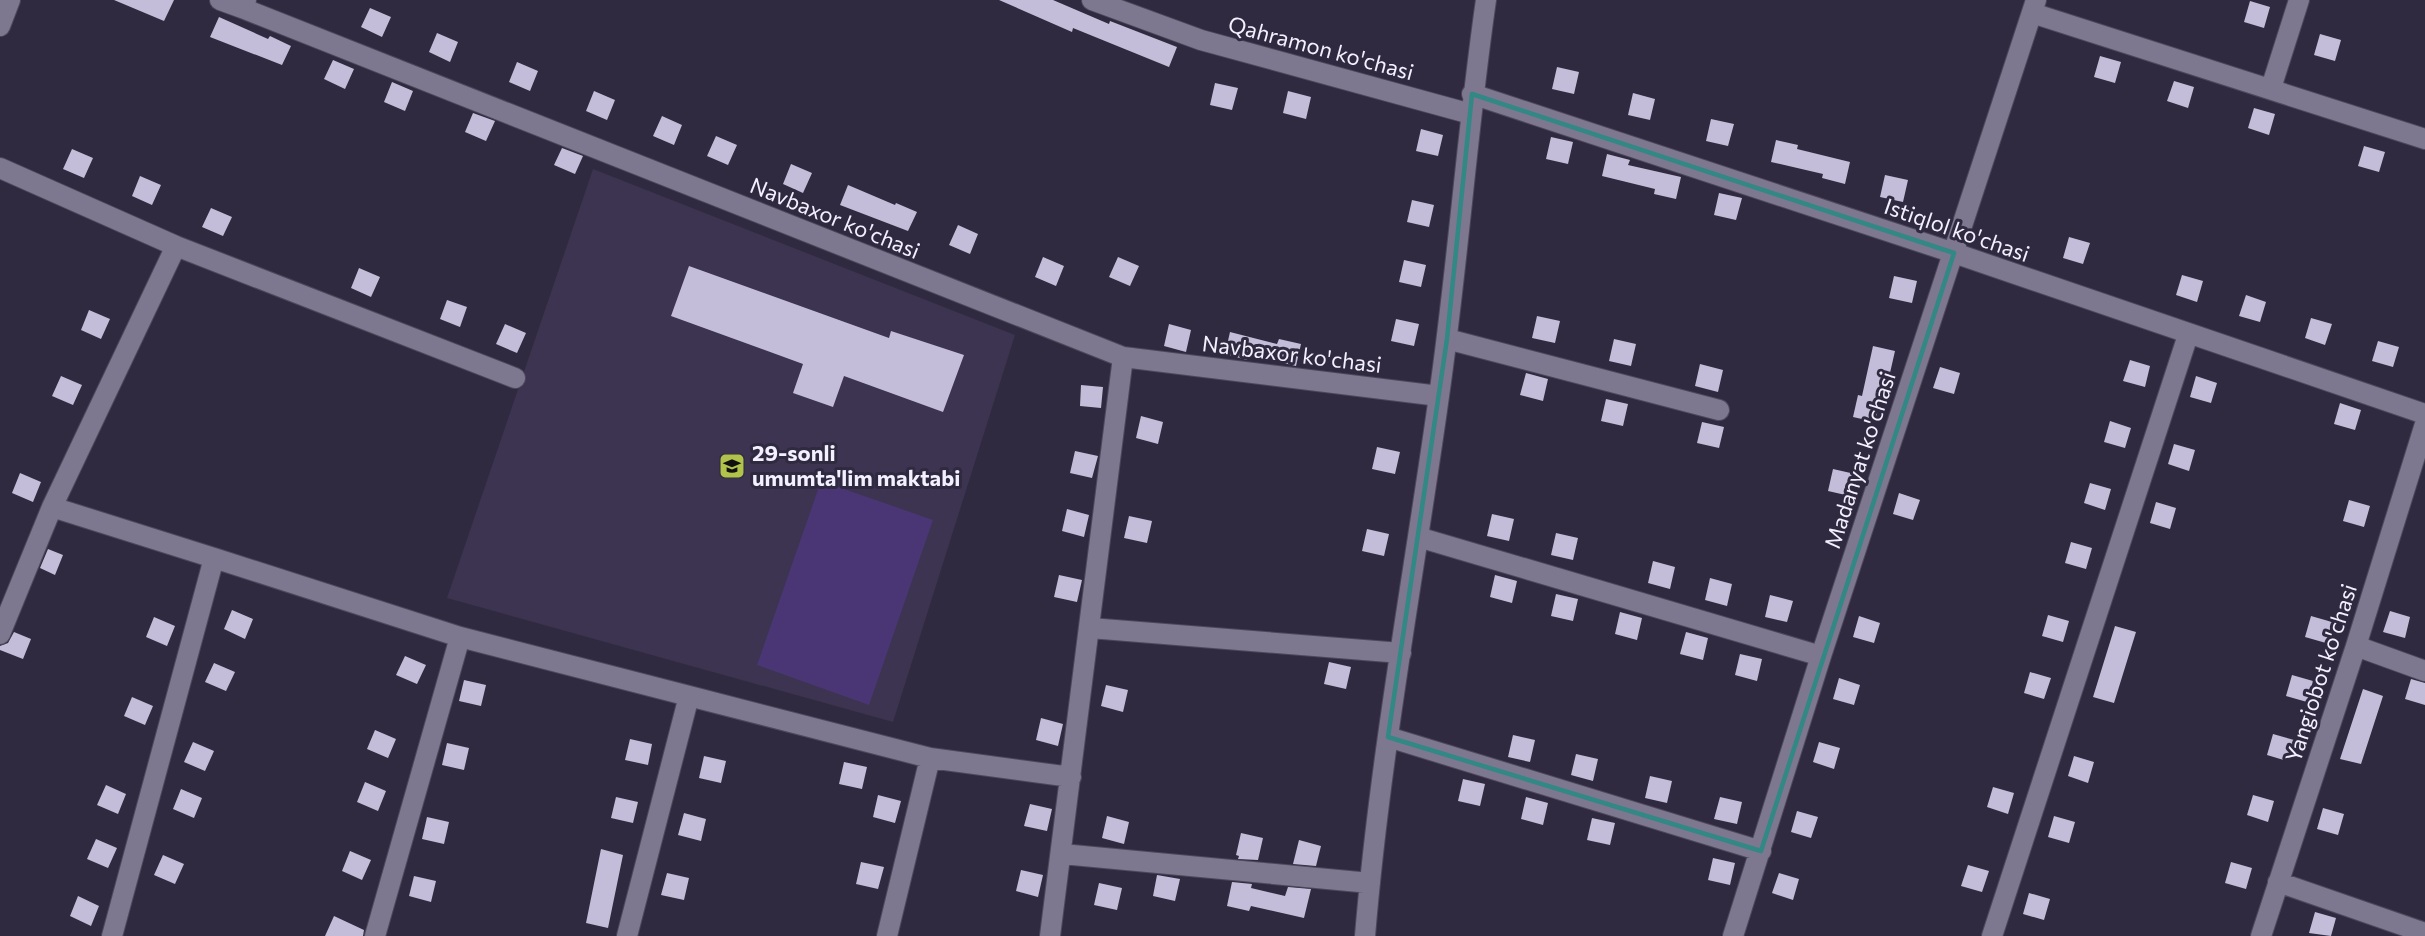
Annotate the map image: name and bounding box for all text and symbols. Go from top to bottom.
street label: Qahramon ko'chasi [1225,10,1417,85]
street label: Navbaxor ko'chasi [746,171,924,264]
street label: Istiqlol ko'chasi [1881,192,2033,267]
street label: Navbaxor ko'chasi [1201,329,1383,378]
street label: Madanyat ko'chasi [1818,368,1901,552]
place label: 29-sonli umumta'lim maktabi [752,439,960,491]
school or university icon: 29-sonli umumta'lim maktabi [717,451,747,481]
street label: Yangiobot ko'chasi [2279,580,2362,765]

